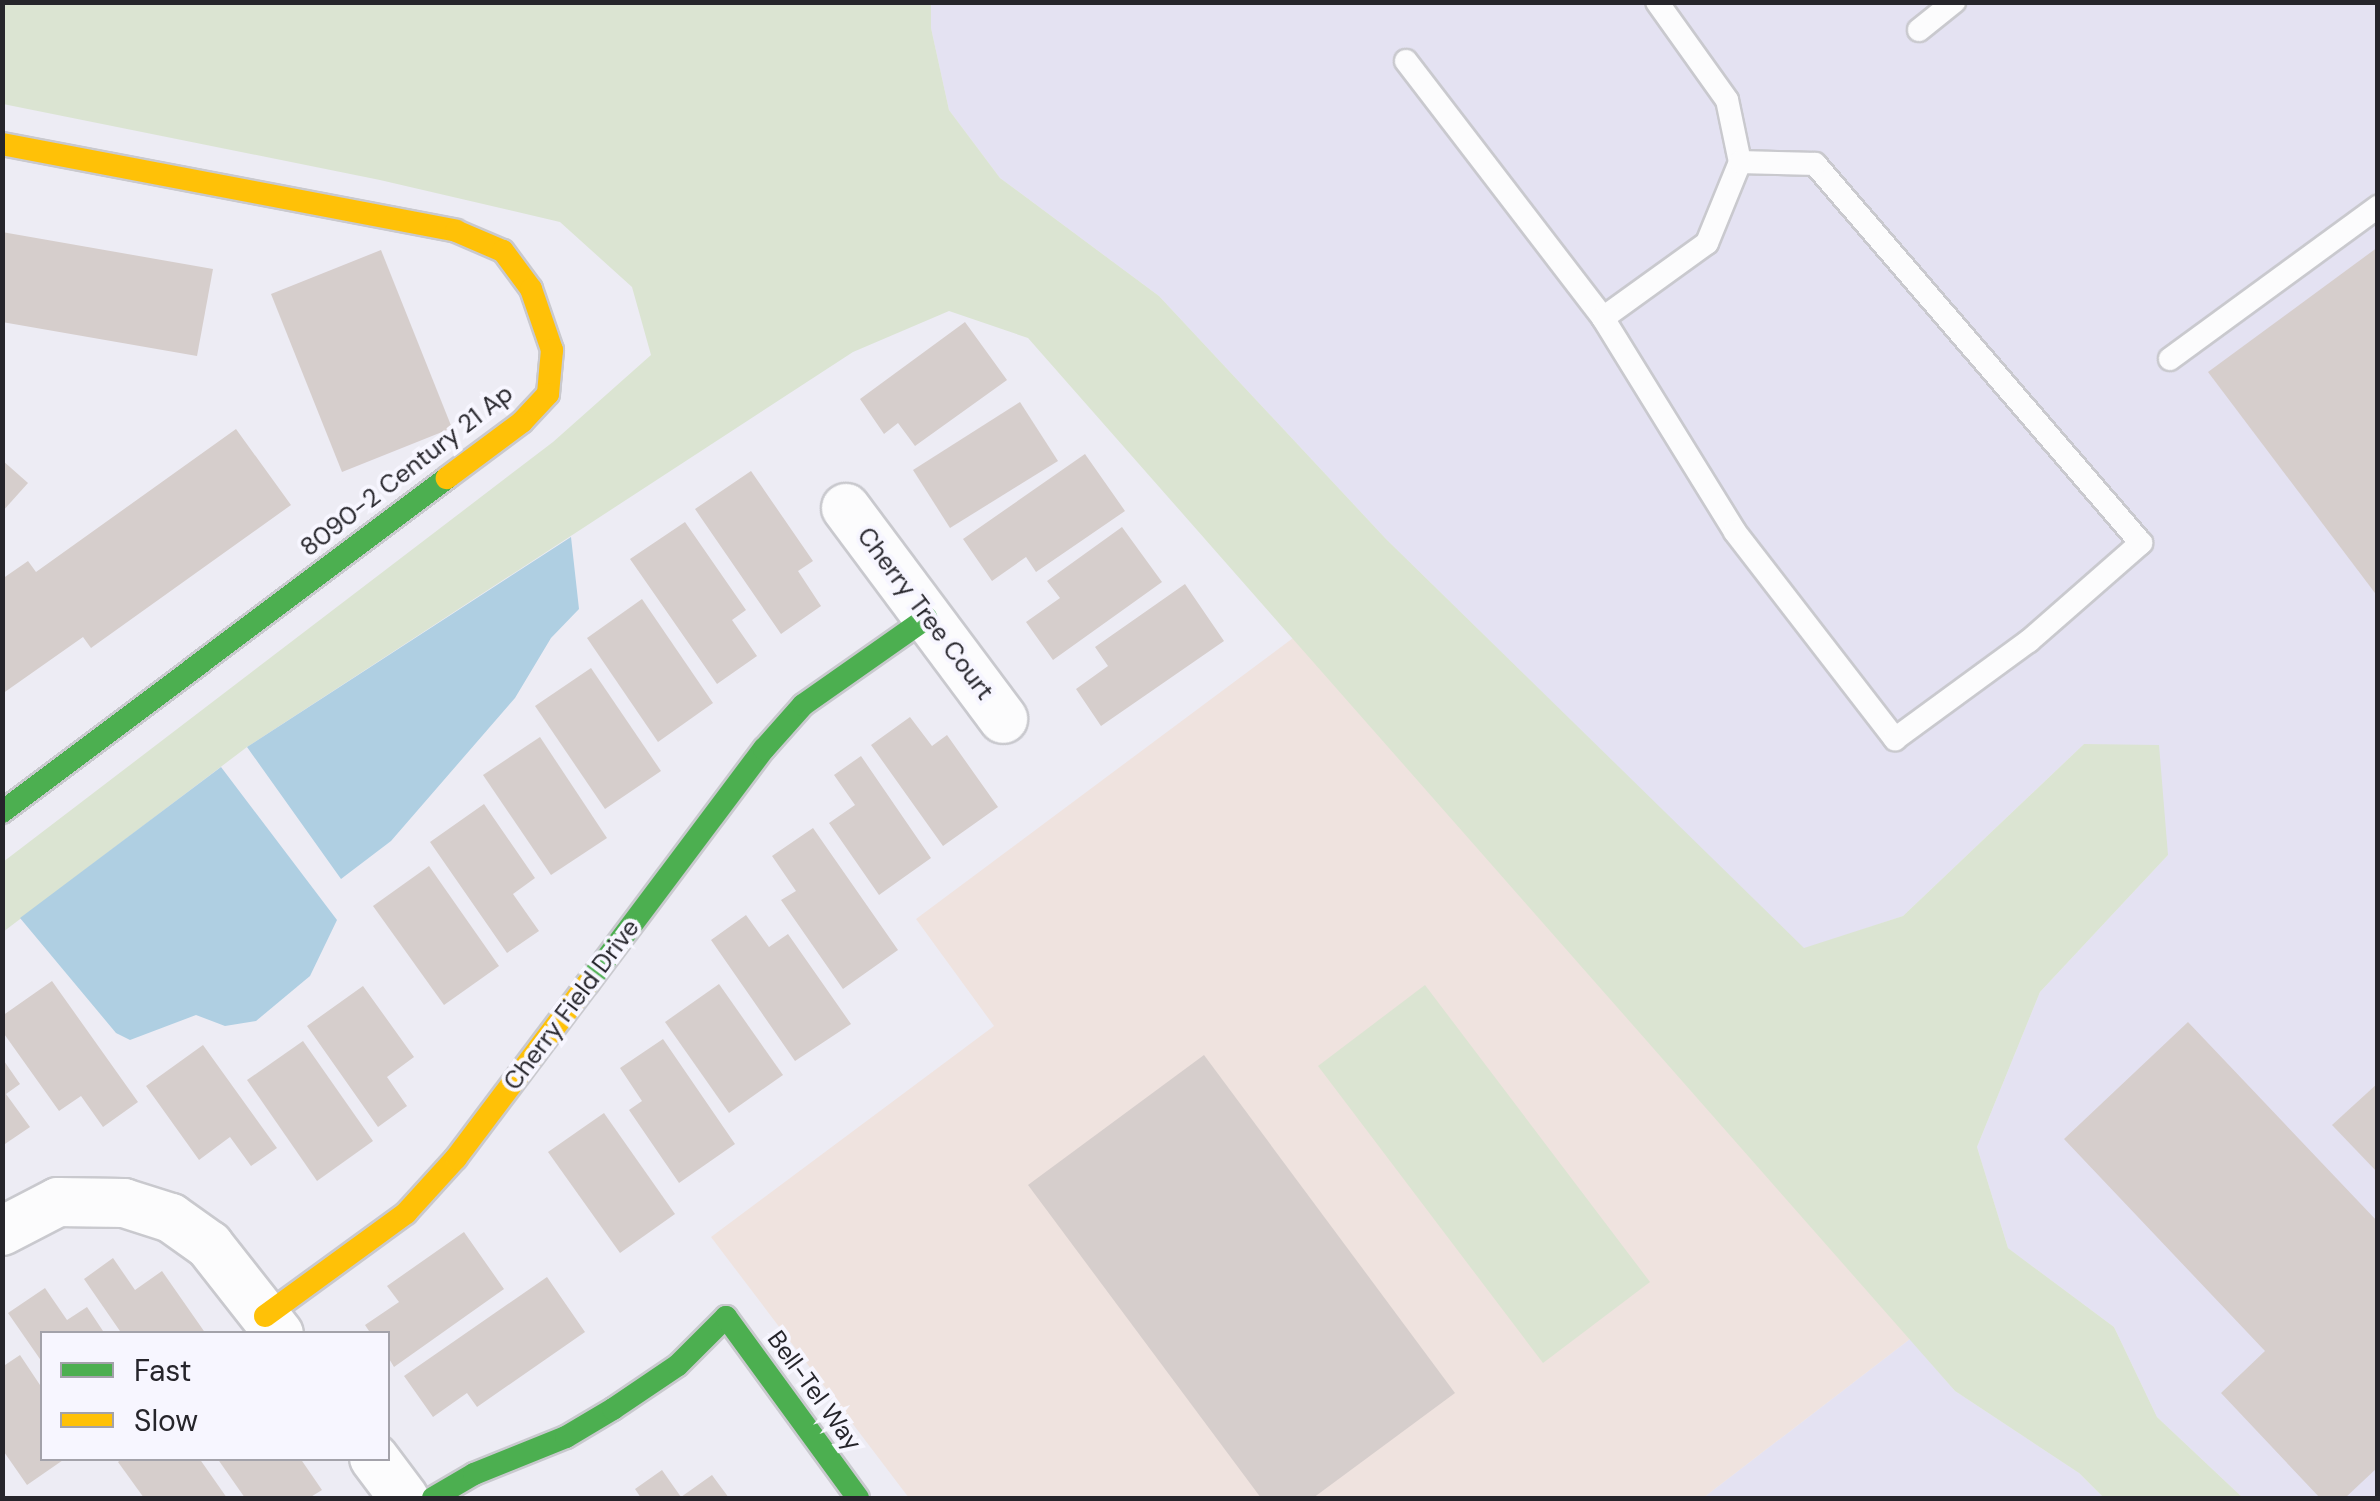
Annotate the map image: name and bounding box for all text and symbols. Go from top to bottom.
street label: 8090-2 Century 21 Ap [295,379,519,563]
street label: Cherry Tree Court [850,522,1000,706]
street label: Cherry Field Drive [498,914,646,1096]
street label: Bell-Tel Way [760,1325,868,1457]
legend [40,1331,390,1461]
text: Fast [134,1351,192,1390]
text: Slow [134,1401,198,1440]

